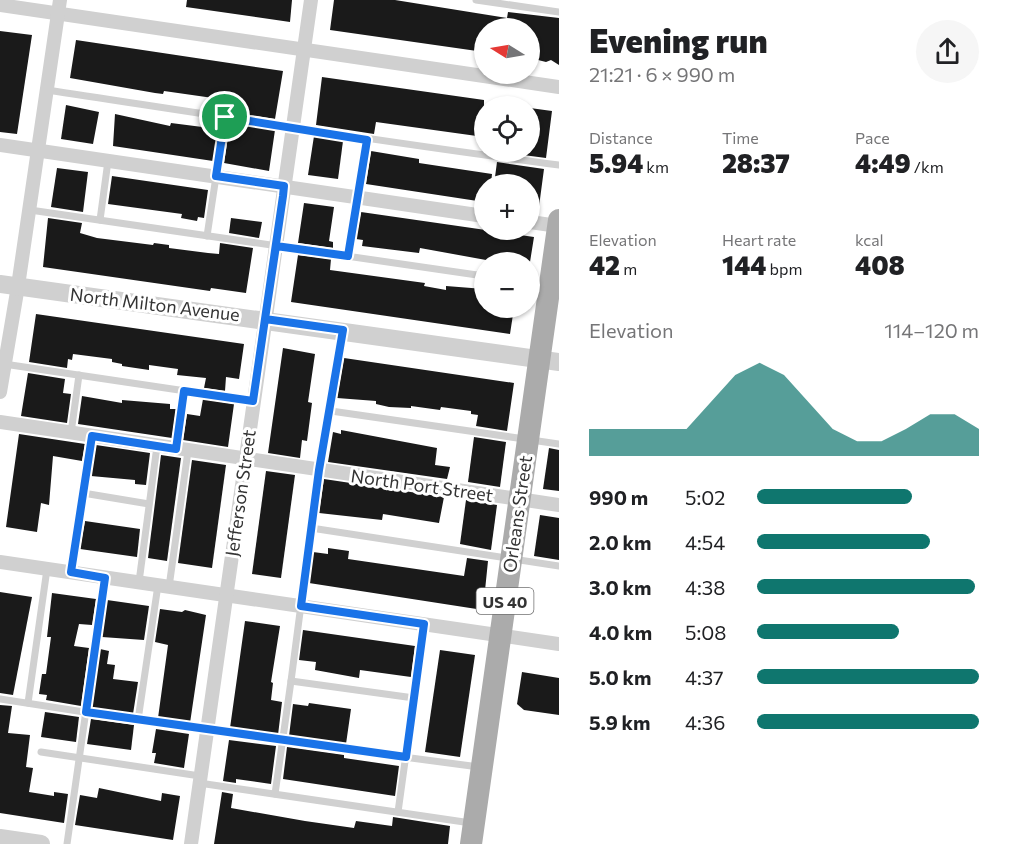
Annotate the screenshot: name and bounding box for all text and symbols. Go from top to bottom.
north arrow [474,18,540,84]
map controls [474,18,540,318]
text: Evening run [589,19,768,60]
button: share [916,20,979,83]
text: 21:21 · 6 × 990 m [589,62,735,86]
pin [199,91,250,142]
button: locate [474,96,540,162]
icon: arrive [208,100,241,133]
text: Distance [589,128,653,147]
text: Time [722,128,759,147]
text: Pace [855,128,890,147]
text: 5.94 [589,147,643,178]
text: 28:37 [722,147,790,178]
text: 4:49 [855,147,911,178]
text: km [643,157,669,176]
text: /km [911,157,944,176]
button: + [474,174,540,240]
text: Elevation [589,230,657,249]
text: Heart rate [722,230,796,249]
text: kcal [855,230,884,249]
text: 42 [589,249,620,280]
text: 144 [722,249,766,280]
text: 408 [855,249,905,280]
button: − [474,252,540,318]
text: m [620,259,637,278]
text: bpm [766,259,802,278]
street label: North Milton Avenue [69,283,241,325]
text: Elevation [589,318,674,342]
text: 114–120 m [884,318,979,342]
street label: Jefferson Street [220,428,260,558]
street label: Orleans Street [498,454,536,574]
street label: North Port Street [350,464,494,506]
text: 990 m [589,485,648,509]
text: 5:02 [685,485,725,509]
text: 2.0 km [589,530,651,554]
text: 4:54 [685,530,725,554]
text: 3.0 km [589,575,651,599]
text: 4:38 [685,575,725,599]
road number: US 40 [476,588,534,614]
text: 4.0 km [589,620,652,644]
text: 5:08 [685,620,726,644]
text: 5.0 km [589,665,651,689]
text: 4:37 [685,665,724,689]
text: 5.9 km [589,710,651,734]
text: 4:36 [685,710,725,734]

